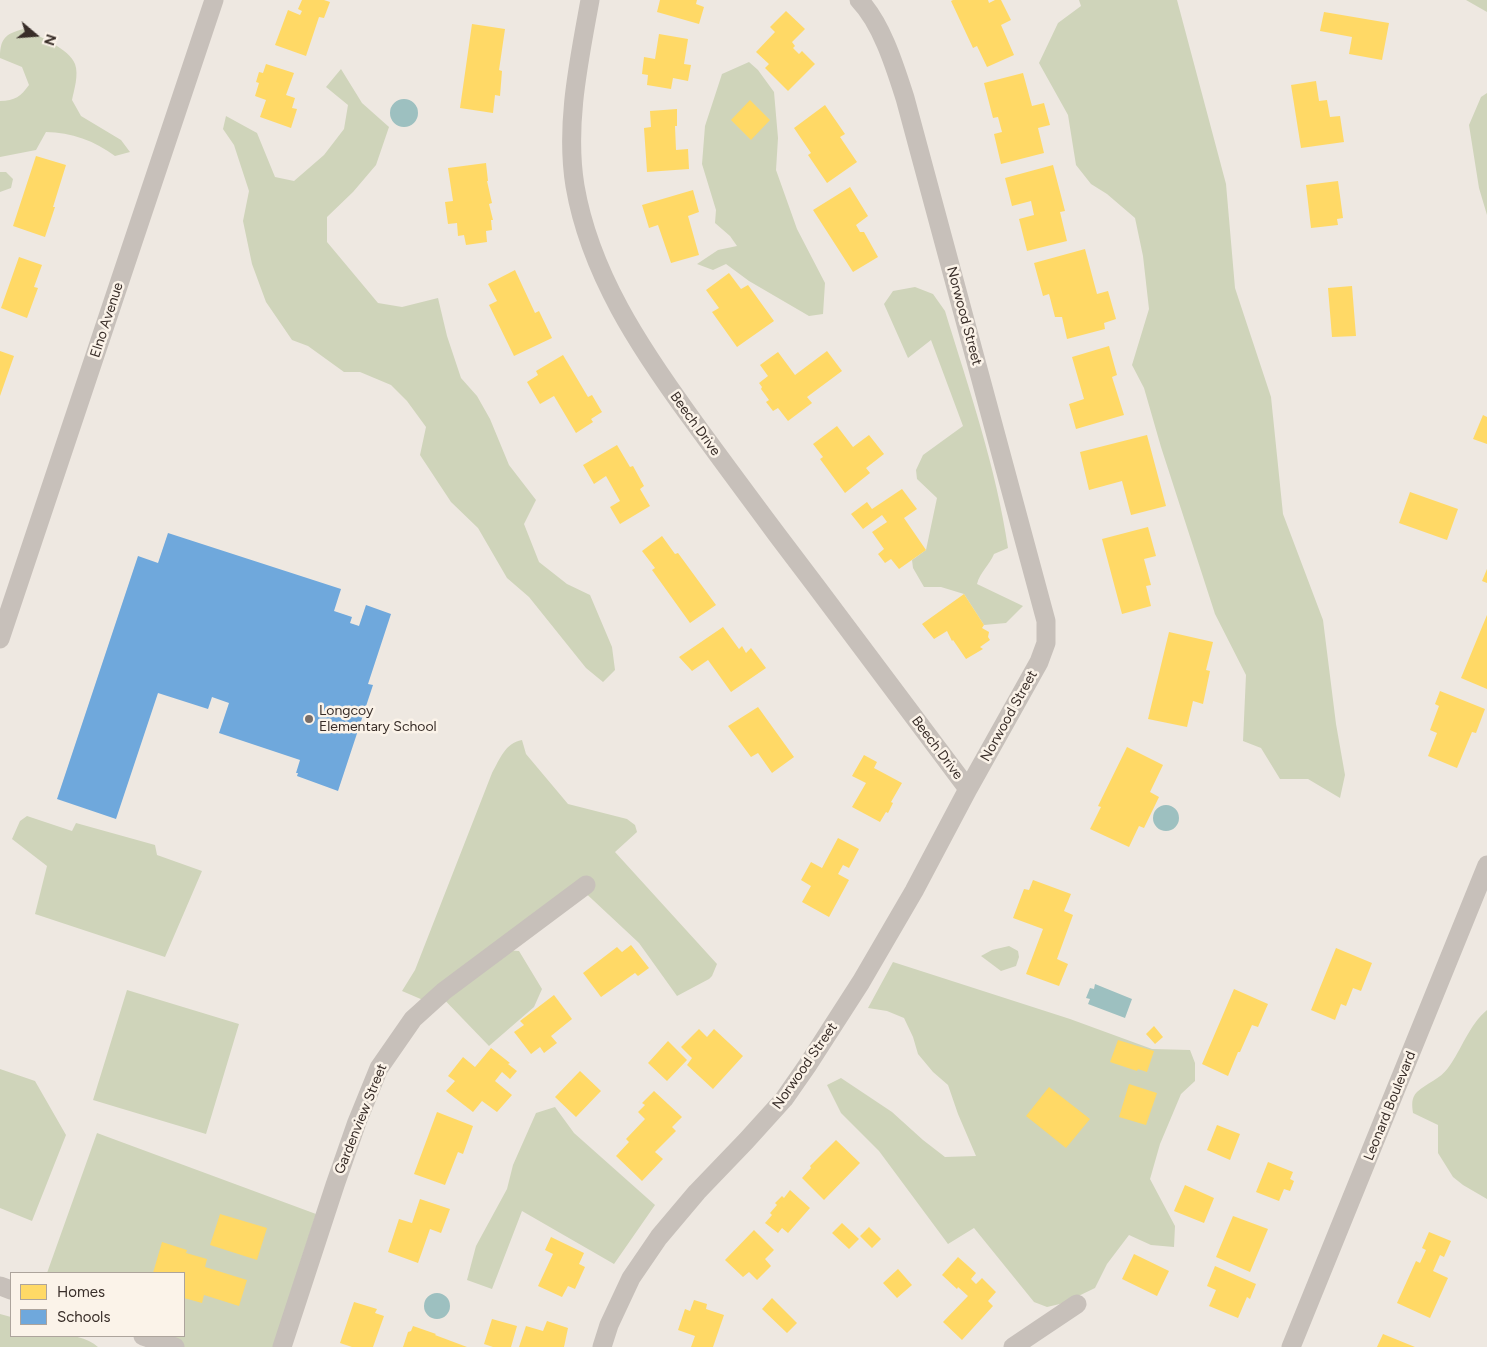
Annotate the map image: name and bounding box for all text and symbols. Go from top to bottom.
north arrow [10,10,60,60]
text: N [40,32,60,48]
street label: Norwood Street [943,265,985,367]
street label: Elno Avenue [87,280,127,360]
street label: Beech Drive [666,389,724,459]
street label: Norwood Street [977,667,1041,765]
place label: Longcoy Elementary School [319,703,437,736]
marker: Longcoy Elementary School [303,713,315,725]
street label: Beech Drive [908,713,966,783]
street label: Norwood Street [769,1020,841,1112]
street label: Leonard Boulevard [1360,1049,1420,1163]
street label: Gardenview Street [331,1061,391,1177]
legend [10,1272,185,1337]
text: Homes [57,1283,105,1301]
text: Schools [57,1308,110,1326]

